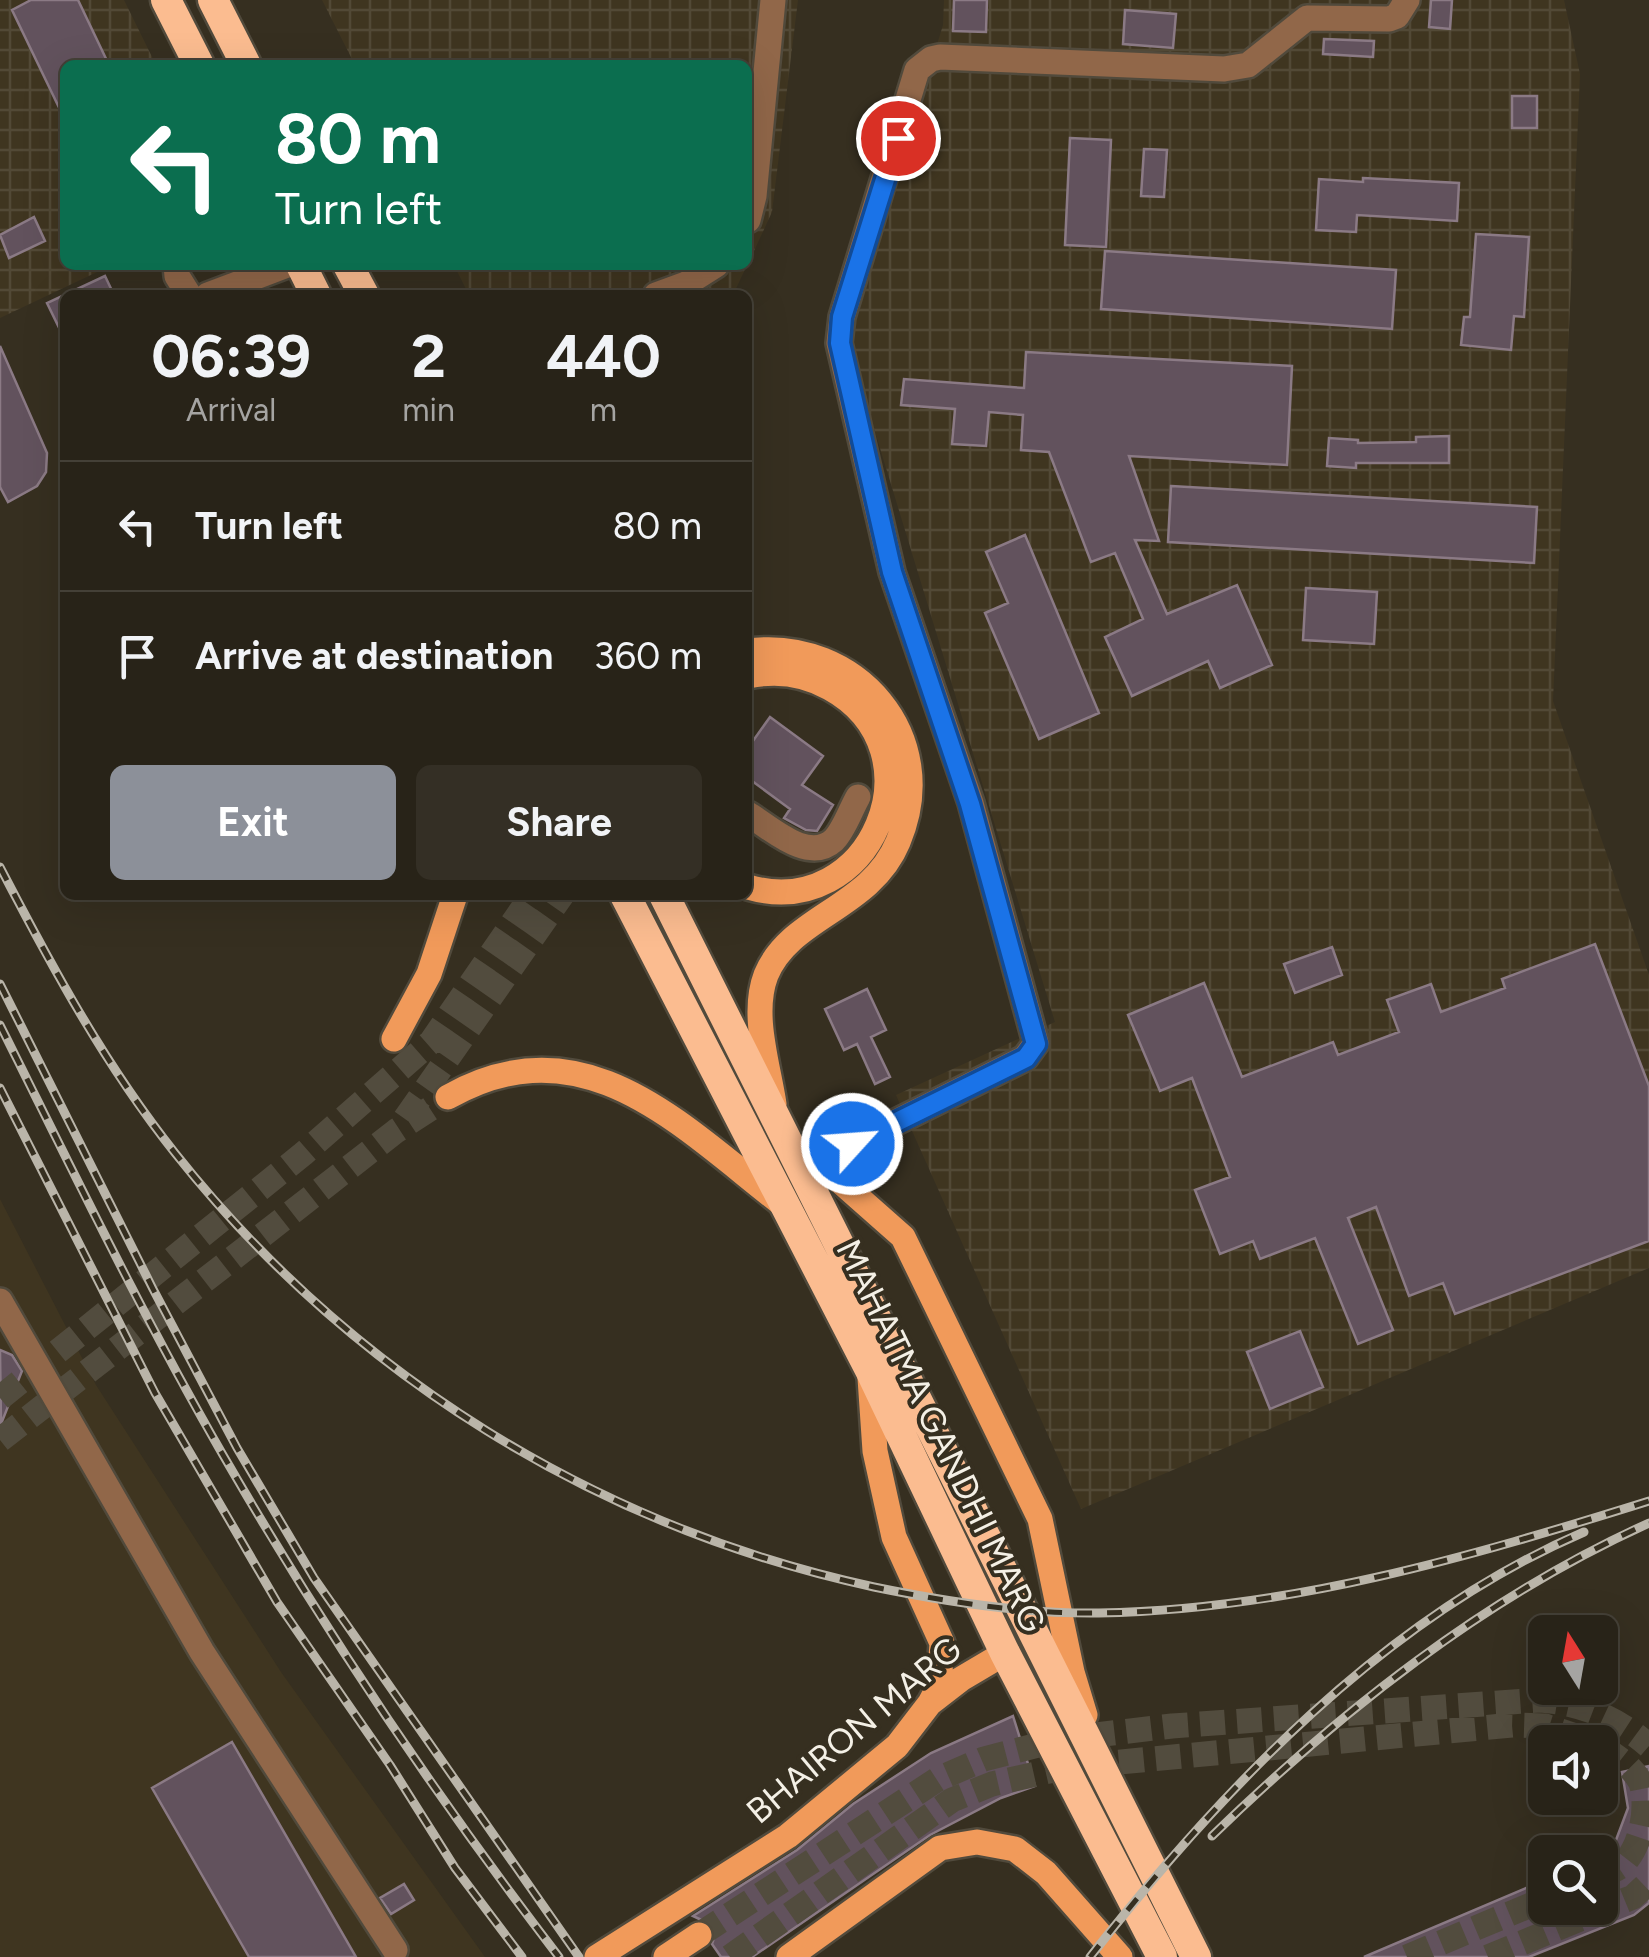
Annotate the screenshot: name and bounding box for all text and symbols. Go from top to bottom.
text: 80 m [275,96,441,181]
pin [856,96,941,181]
icon: left [110,100,240,230]
icon: arrive [871,111,926,166]
text: Turn left [275,181,442,235]
text: 06:39 [151,320,311,392]
text: 2 [411,320,446,392]
text: 440 [546,320,661,392]
text: Arrival [186,391,276,429]
text: min [402,391,455,429]
text: m [590,391,617,429]
icon: left [110,499,165,554]
text: Turn left [195,503,343,549]
text: 80 m [613,503,702,549]
icon: arrive [110,629,165,684]
text: Arrive at destination [195,633,553,679]
text: 360 m [594,633,702,679]
button: Exit [110,765,396,880]
button: Share [416,765,702,880]
position arrow [800,1092,904,1196]
street label: MAHATMA GANDHI MARG [828,1233,1054,1639]
north arrow [1528,1615,1618,1705]
map controls [1528,1615,1618,1925]
street label: BHAIRON MARG [738,1628,970,1832]
button: sound [1528,1725,1618,1815]
button: search [1528,1835,1618,1925]

